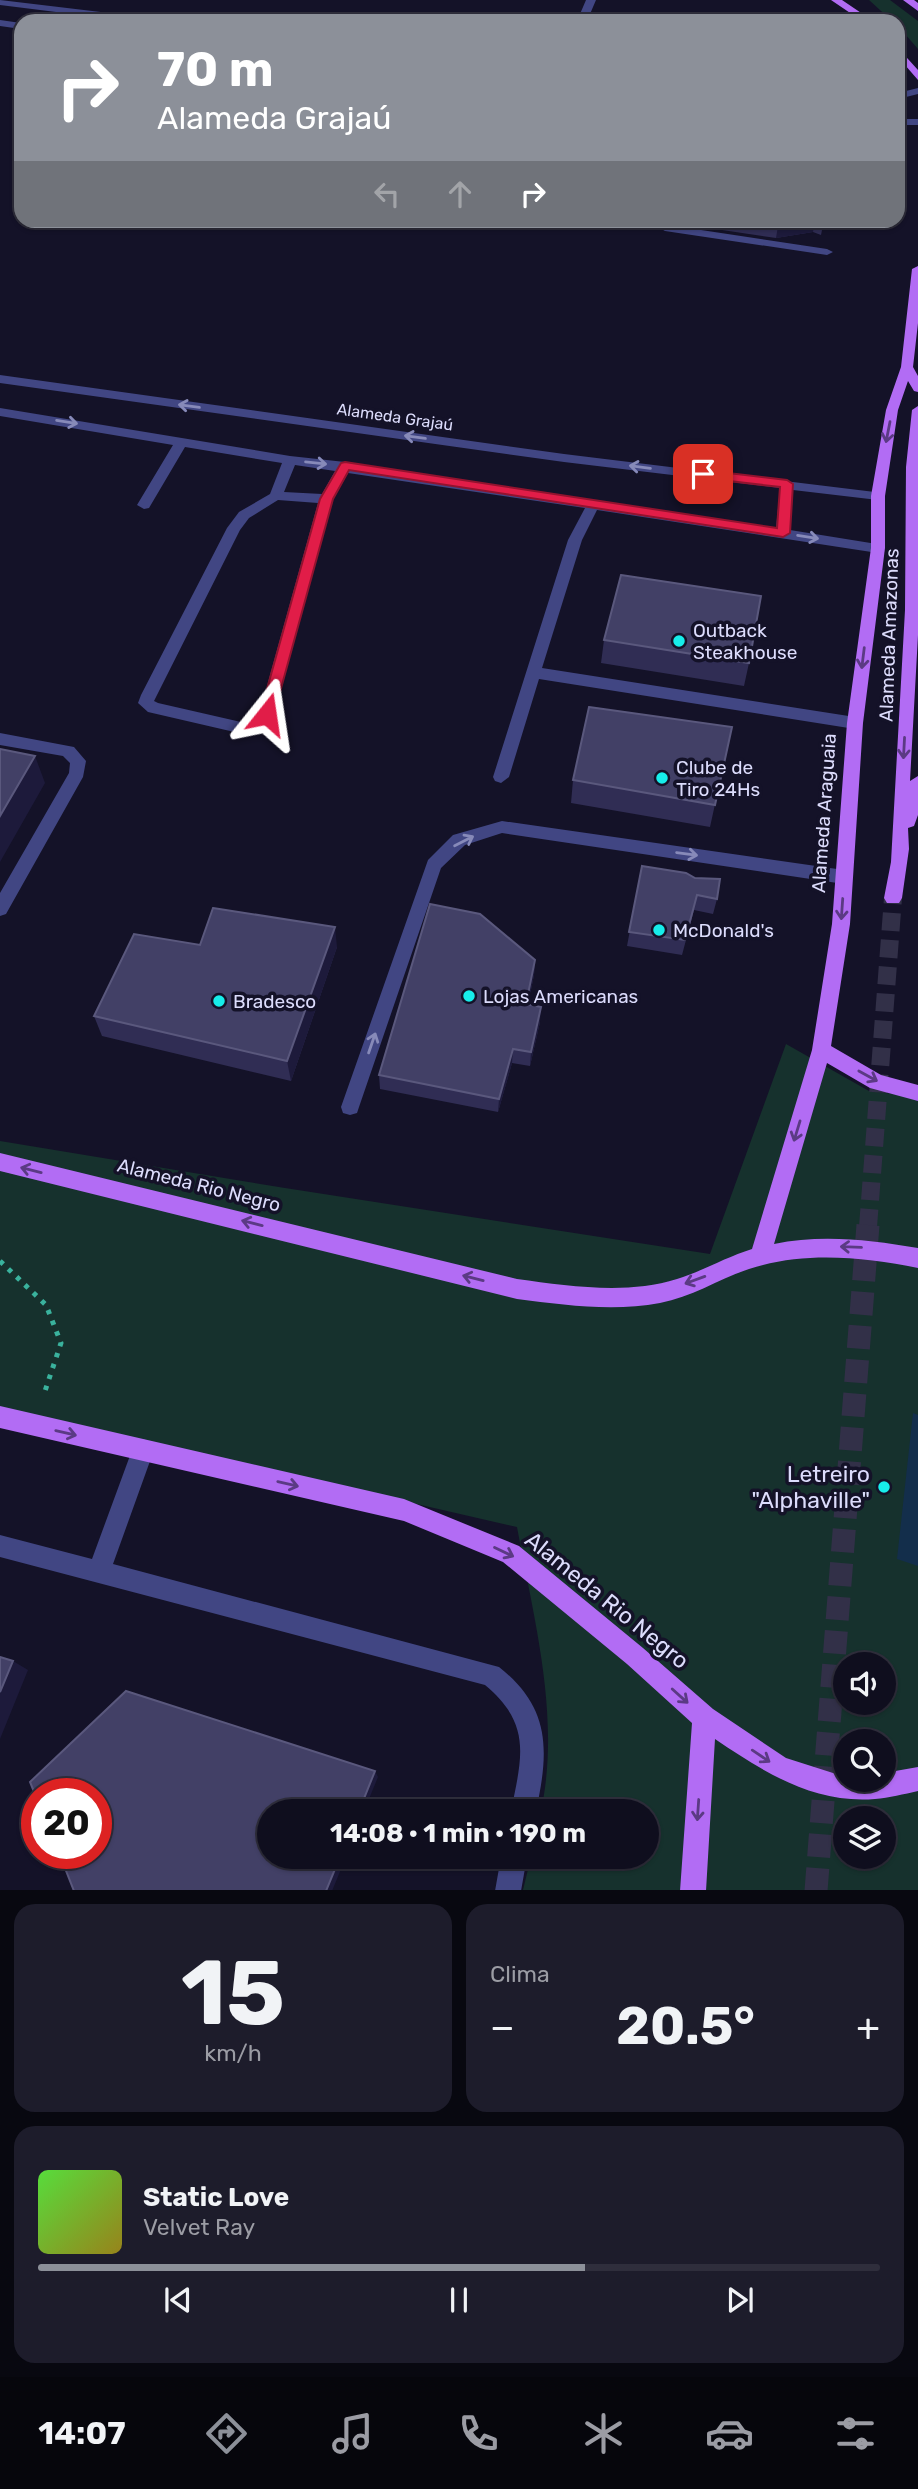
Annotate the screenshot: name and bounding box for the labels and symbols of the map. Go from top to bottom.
street label: Alameda Grajaú [336,399,454,435]
one-way arrow [178,400,201,413]
one-way arrow [55,416,78,429]
one-way arrow [880,420,894,443]
one-way arrow [404,431,426,444]
pin [673,444,733,504]
one-way arrow [304,456,327,469]
one-way arrow [629,460,652,473]
one-way arrow [796,531,818,544]
street label: Alameda Amazonas [874,548,904,722]
place label: Outback Steakhouse [693,619,797,664]
marker: Outback Steakhouse [671,633,687,649]
one-way arrow [857,646,870,669]
position arrow [230,677,304,751]
street label: Alameda Araguaia [807,732,841,894]
one-way arrow [897,736,910,758]
place label: Clube de Tiro 24Hs [676,756,760,801]
marker: Clube de Tiro 24Hs [654,770,670,786]
one-way arrow [454,833,474,847]
one-way arrow [675,848,698,861]
one-way arrow [835,897,848,920]
place label: McDonald's [673,919,774,942]
marker: McDonald's [651,922,667,938]
place label: Lojas Americanas [483,985,638,1008]
marker: Lojas Americanas [461,988,477,1004]
place label: Bradesco [233,990,316,1013]
marker: Bradesco [211,993,227,1009]
one-way arrow [367,1032,379,1054]
one-way arrow [857,1070,877,1084]
one-way arrow [789,1120,802,1142]
street label: Alameda Rio Negro [115,1154,283,1216]
one-way arrow [20,1162,43,1176]
one-way arrow [241,1216,264,1229]
one-way arrow [840,1240,863,1254]
one-way arrow [462,1271,485,1284]
one-way arrow [685,1274,707,1287]
one-way arrow [55,1427,77,1440]
place label: Letreiro "Alphaville" [751,1460,870,1514]
one-way arrow [276,1477,299,1491]
marker: Letreiro "Alphaville" [876,1479,892,1495]
street label: Alameda Rio Negro [519,1525,695,1675]
one-way arrow [493,1546,514,1560]
one-way arrow [671,1688,689,1704]
one-way arrow [751,1748,770,1763]
speed limit sign: 20 [21,1778,112,1869]
one-way arrow [692,1799,705,1822]

